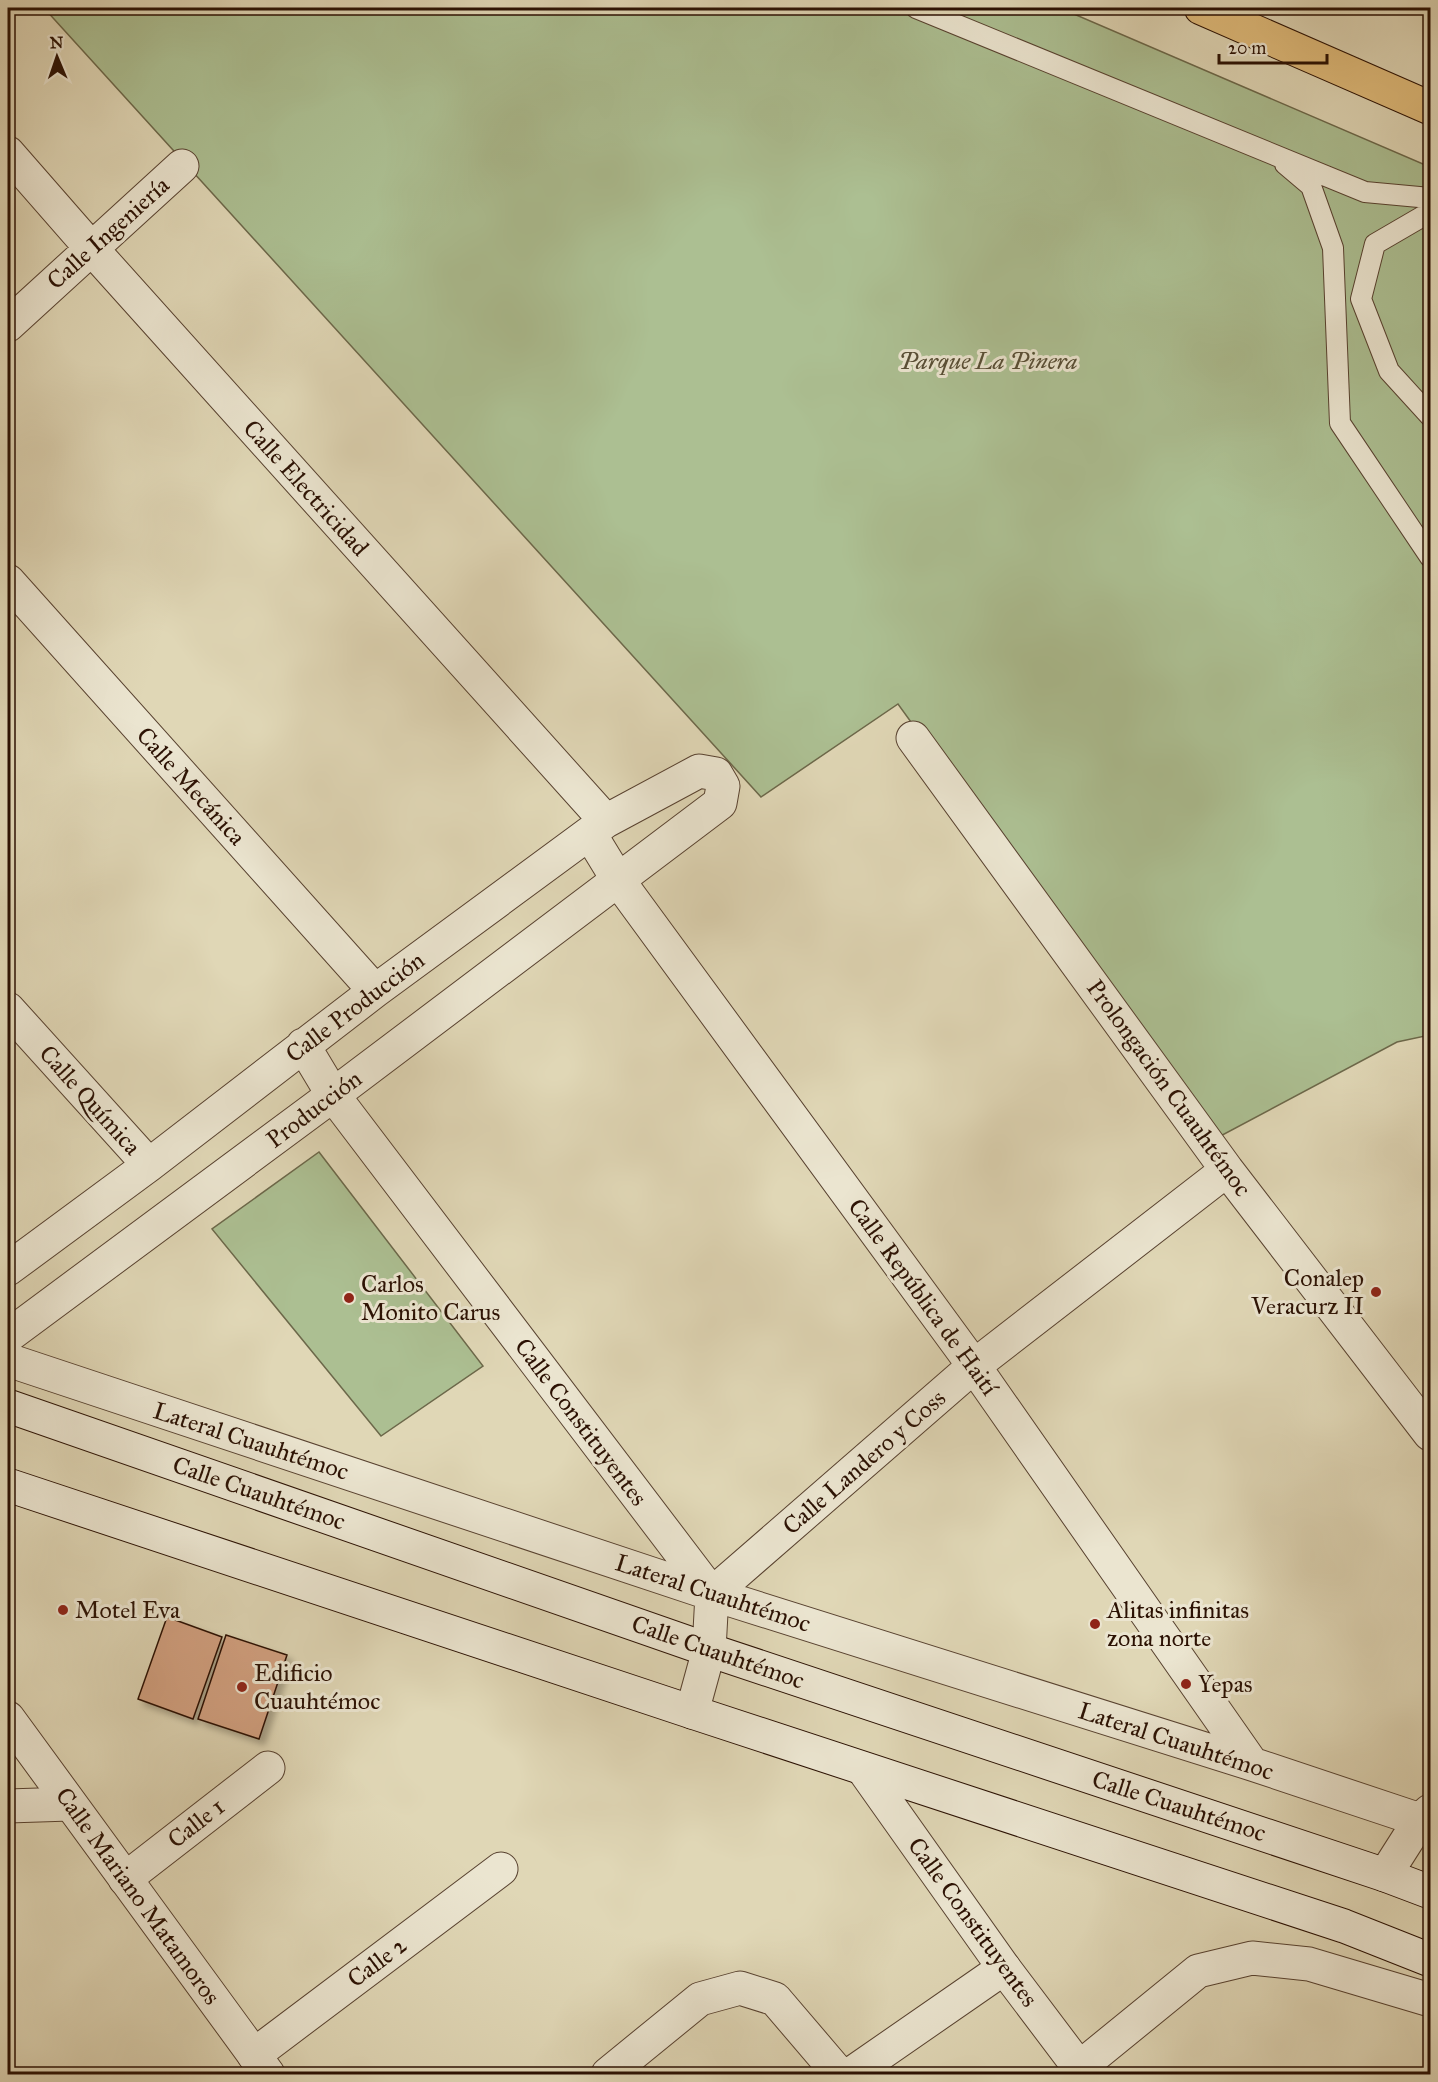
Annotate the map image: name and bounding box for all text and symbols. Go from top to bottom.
north arrow [27,27,87,87]
scale bar [1219,27,1327,65]
text: N [49,33,64,52]
text: 20 m [1228,37,1266,59]
street label: Calle Ingeniería [41,170,176,296]
park label: Parque La Pinera [899,346,1077,376]
street label: Calle Electricidad [237,414,375,562]
street label: Calle Mecánica [130,721,253,852]
street label: Calle Producción [280,945,430,1069]
street label: Prolongación Cuauhtémoc [1080,974,1258,1202]
street label: Calle Química [33,1039,148,1162]
street label: Producción [260,1063,368,1155]
street label: Calle República de Haití [842,1193,1005,1402]
place label: Conalep Veracurz II [1250,1263,1364,1321]
place label: Carlos Monito Carus [361,1269,500,1327]
marker: Conalep Veracurz II [1369,1285,1383,1299]
marker: Carlos Monito Carus [342,1291,356,1305]
street label: Calle Constituyentes [508,1332,654,1512]
street label: Calle Landero y Coss [776,1383,952,1541]
street label: Lateral Cuauhtémoc [150,1395,352,1487]
street label: Calle Cuauhtémoc [169,1449,349,1537]
street label: Lateral Cuauhtémoc [612,1547,814,1639]
place label: Motel Eva [75,1595,181,1625]
place label: Alitas infinitas zona norte [1106,1595,1249,1653]
marker: Motel Eva [56,1603,70,1617]
street label: Calle Cuauhtémoc [628,1608,808,1696]
marker: Alitas infinitas zona norte [1088,1617,1102,1631]
place label: Edificio Cuauhtémoc [254,1658,380,1716]
place label: Yepas [1198,1669,1253,1699]
marker: Yepas [1179,1677,1193,1691]
marker: Edificio Cuauhtémoc [235,1680,249,1694]
street label: Lateral Cuauhtémoc [1075,1695,1277,1787]
street label: Calle Cuauhtémoc [1088,1764,1270,1848]
street label: Calle Mariano Matamoros [49,1781,227,2011]
street label: Calle 1 [162,1791,230,1855]
street label: Calle Constituyentes [901,1831,1045,2013]
street label: Calle 2 [341,1930,413,1994]

